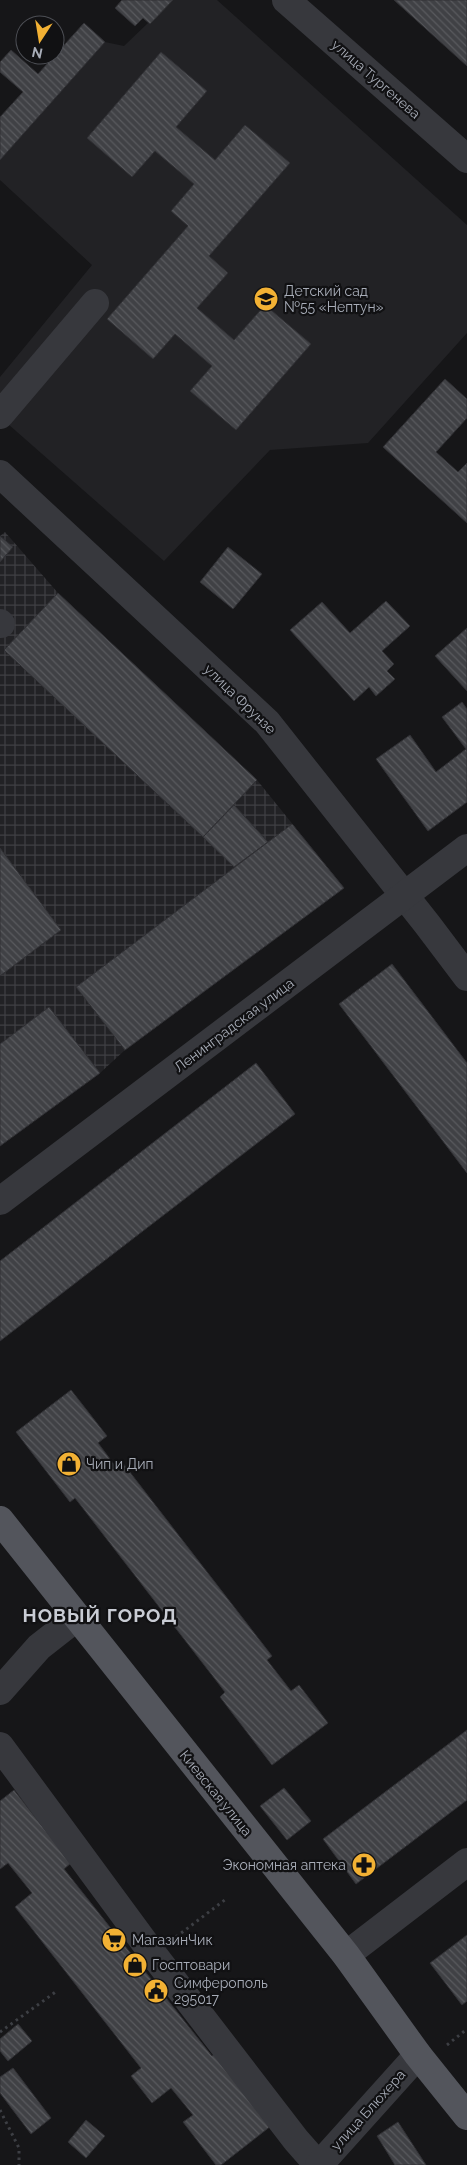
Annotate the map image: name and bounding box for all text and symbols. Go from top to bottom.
north arrow [15,15,65,65]
street label: улица Тургенева [329,36,423,122]
text: N [30,44,44,62]
place label: Детский сад №55 «Нептун» [284,283,384,315]
school or university icon: Детский сад №55 «Нептун» [253,286,279,312]
street label: улица Фрунзе [201,661,279,737]
street label: Ленинградская улица [171,975,297,1075]
shop icon: Чип и Дип [56,1451,82,1477]
place label: Чип и Дип [86,1456,154,1472]
district label: НОВЫЙ ГОРОД [23,1604,177,1626]
street label: Киевская улица [177,1747,255,1839]
pharmacy icon: Экономная аптека [351,1852,377,1878]
place label: Экономная аптека [223,1857,346,1873]
supermarket icon: МагазинЧик [101,1927,127,1953]
place label: МагазинЧик [132,1932,213,1948]
shop icon: Госптовари [122,1952,148,1978]
place label: Госптовари [152,1957,230,1973]
place label: Симферополь 295017 [174,1975,268,2007]
public building icon: Симферополь 295017 [143,1978,169,2004]
street label: улица Блюхера [328,2066,408,2154]

